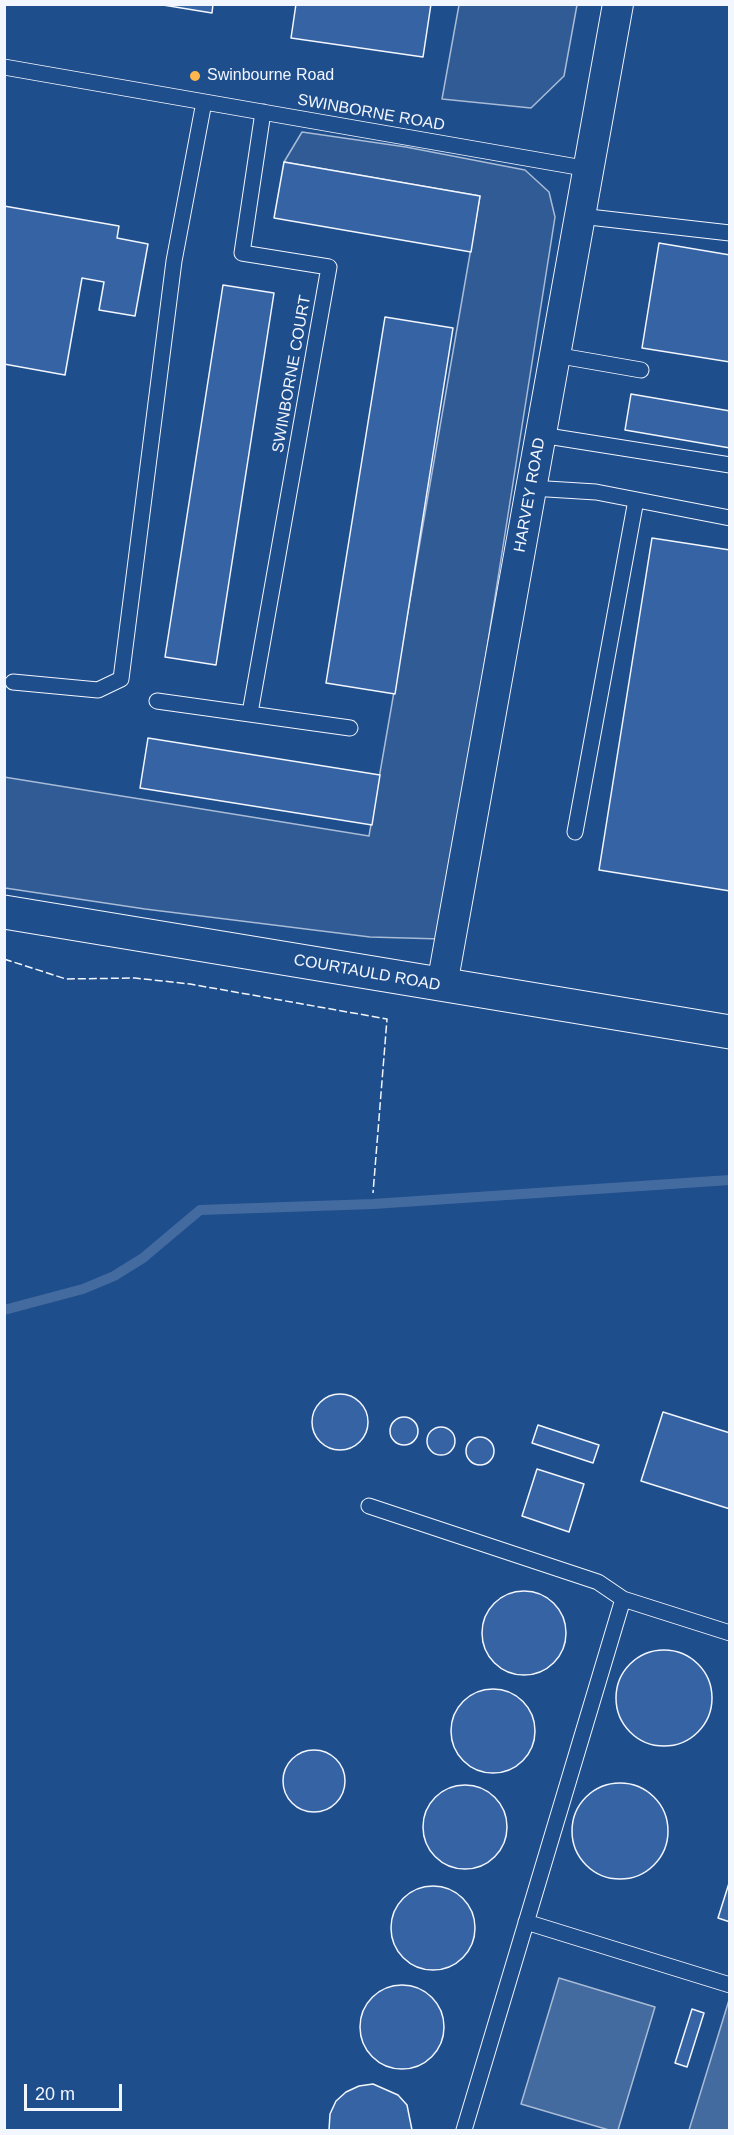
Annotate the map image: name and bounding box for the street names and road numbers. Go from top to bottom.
street label: SWINBORNE ROAD [296,91,446,135]
street label: SWINBORNE COURT [269,294,315,454]
street label: HARVEY ROAD [510,436,550,554]
street label: COURTAULD ROAD [292,951,442,995]

